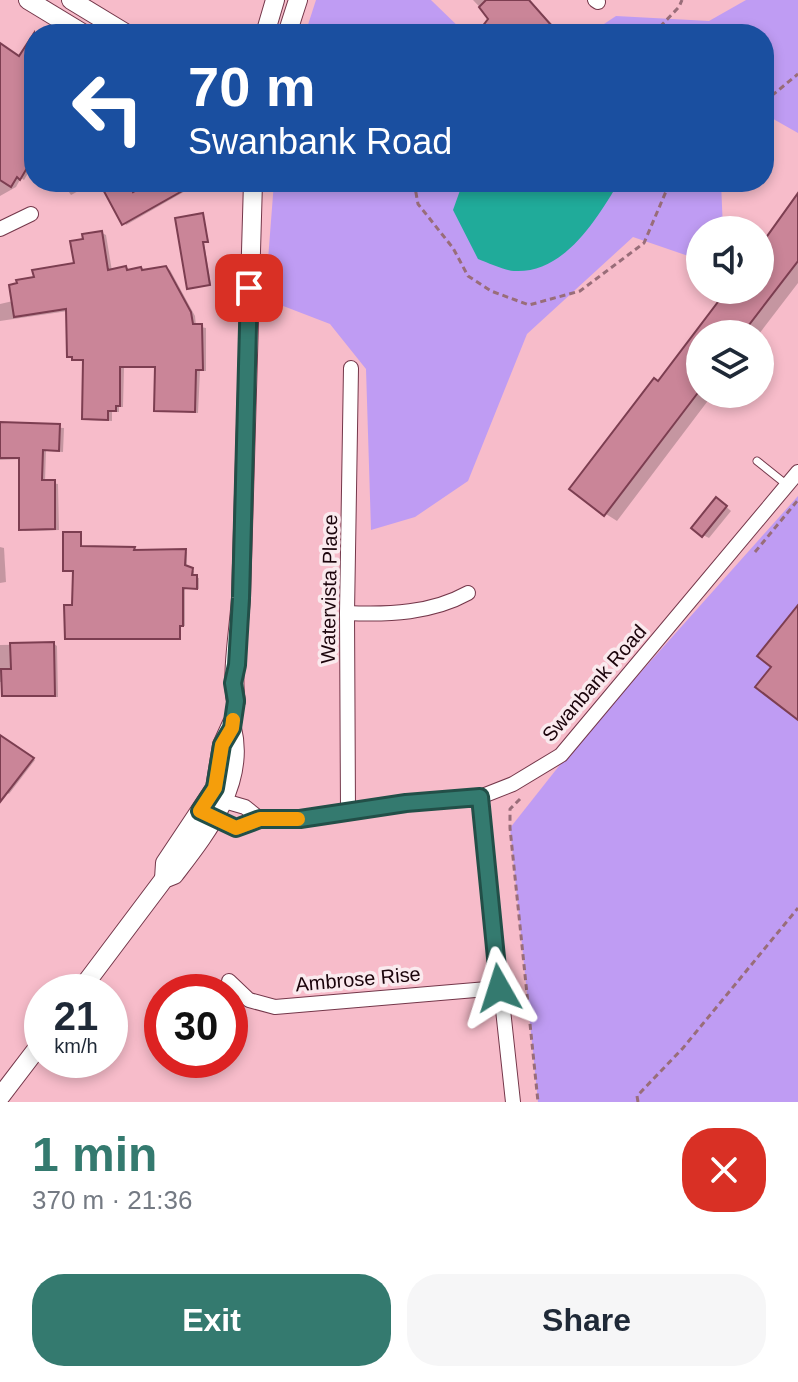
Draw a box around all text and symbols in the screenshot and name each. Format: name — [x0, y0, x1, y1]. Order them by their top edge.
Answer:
text: 70 m — [188, 55, 316, 118]
icon: left — [56, 56, 160, 160]
text: Swanbank Road — [188, 121, 452, 162]
map controls — [686, 216, 774, 408]
button: sound — [686, 216, 774, 304]
pin — [215, 254, 283, 322]
icon: arrive — [227, 266, 271, 310]
button: layers — [686, 320, 774, 408]
street label: Watervista Place — [317, 514, 341, 664]
street label: Swanbank Road — [538, 620, 650, 746]
position arrow — [457, 946, 541, 1030]
street label: Ambrose Rise — [294, 963, 422, 995]
speed limit sign: 30 — [144, 974, 248, 1078]
text: 21 — [54, 994, 98, 1038]
text: km/h — [54, 1035, 98, 1057]
text: 1 min — [32, 1128, 157, 1181]
button: close — [682, 1128, 766, 1212]
text: 370 m · 21:36 — [32, 1185, 192, 1215]
button: Exit — [32, 1274, 391, 1366]
button: Share — [407, 1274, 766, 1366]

